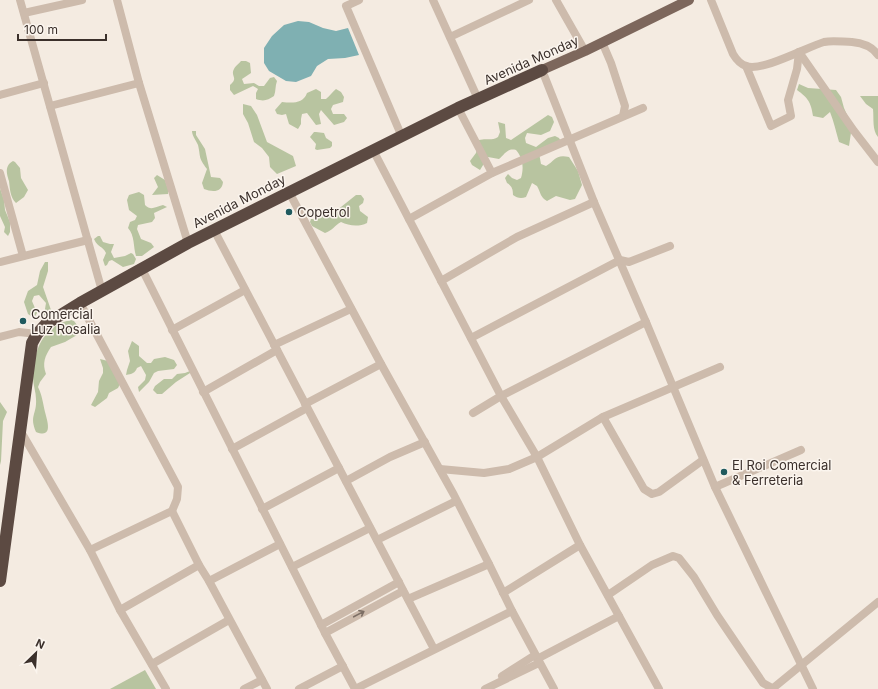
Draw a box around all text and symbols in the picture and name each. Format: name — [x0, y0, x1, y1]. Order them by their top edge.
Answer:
scale bar — [18, 16, 106, 42]
text: 100 m — [24, 22, 58, 37]
street label: Avenida Monday — [481, 32, 581, 88]
street label: Avenida Monday — [190, 171, 288, 231]
place label: Copetrol — [297, 204, 350, 220]
marker: Copetrol — [284, 207, 294, 217]
place label: Comercial Luz Rosalia — [31, 306, 101, 337]
marker: Comercial Luz Rosalia — [18, 316, 28, 326]
place label: El Roi Comercial & Ferreteria — [732, 457, 831, 488]
marker: El Roi Comercial & Ferreteria — [719, 467, 729, 477]
one-way arrow — [353, 610, 365, 618]
north arrow — [16, 633, 56, 673]
text: N — [33, 636, 47, 652]

